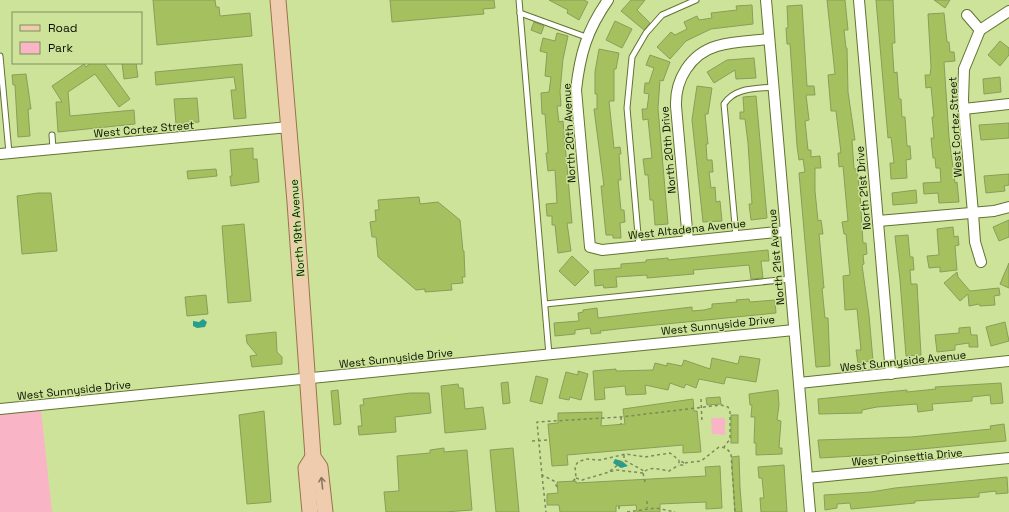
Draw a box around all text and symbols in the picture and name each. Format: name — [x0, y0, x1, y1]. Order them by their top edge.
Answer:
legend — [12, 12, 142, 64]
text: Road — [48, 20, 77, 36]
text: Park — [48, 40, 73, 56]
street label: West Cortez Street — [945, 76, 965, 178]
street label: North 20th Avenue — [559, 83, 579, 183]
street label: North 20th Drive — [657, 106, 679, 194]
street label: West Cortez Street — [93, 118, 195, 140]
street label: North 21st Drive — [852, 146, 874, 230]
street label: North 19th Avenue — [287, 179, 307, 277]
street label: North 21st Avenue — [765, 208, 787, 306]
street label: West Altadena Avenue — [627, 216, 747, 242]
street label: West Sunnyside Drive — [660, 312, 776, 338]
street label: West Sunnyside Drive — [338, 345, 454, 371]
street label: West Sunnyside Avenue — [839, 347, 967, 375]
street label: West Sunnyside Drive — [16, 377, 132, 403]
street label: West Poinsettia Drive — [851, 445, 963, 469]
one-way arrow — [318, 477, 326, 490]

